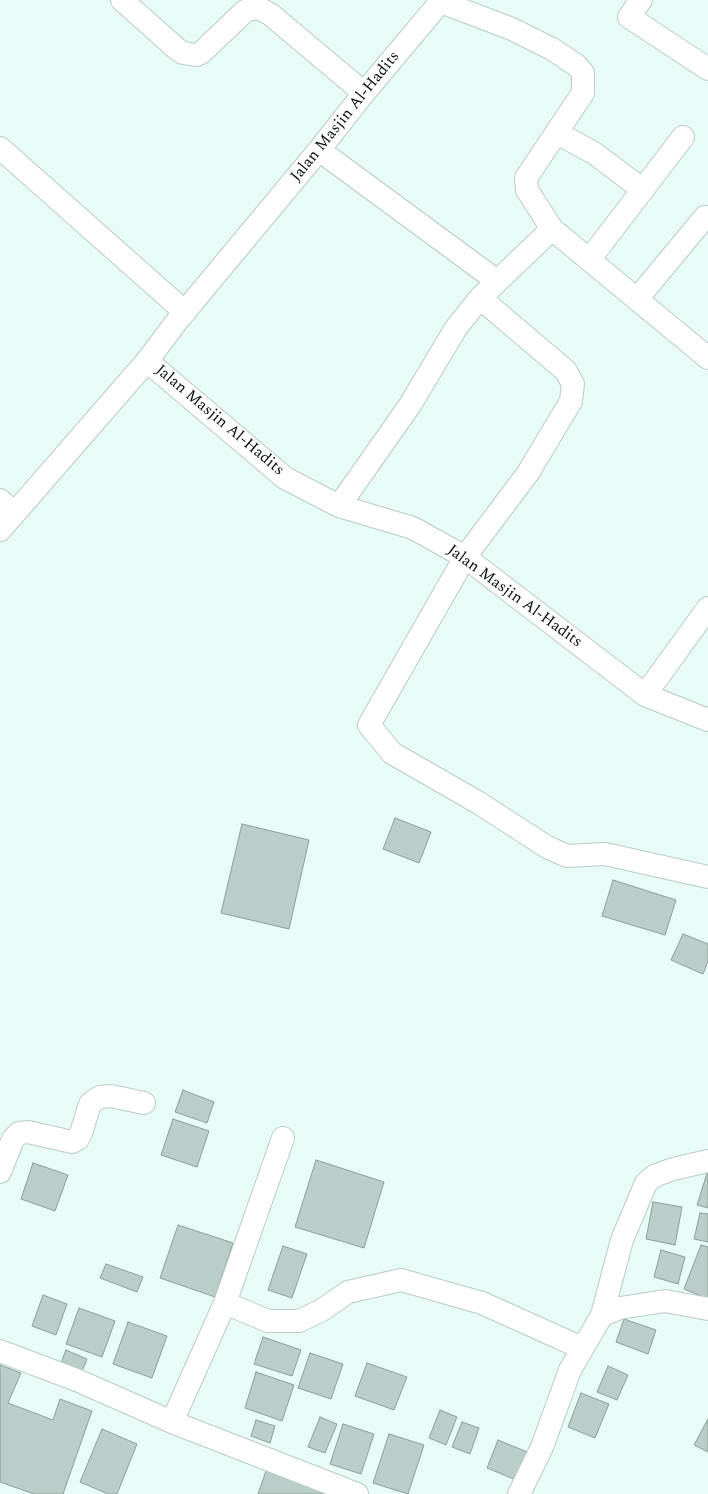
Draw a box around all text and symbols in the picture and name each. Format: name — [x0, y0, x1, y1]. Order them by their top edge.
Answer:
street label: Jalan Masjin Al-Hadits — [287, 48, 405, 186]
street label: Jalan Masjin Al-Hadits — [151, 361, 287, 481]
street label: Jalan Masjin Al-Hadits — [443, 541, 585, 653]

